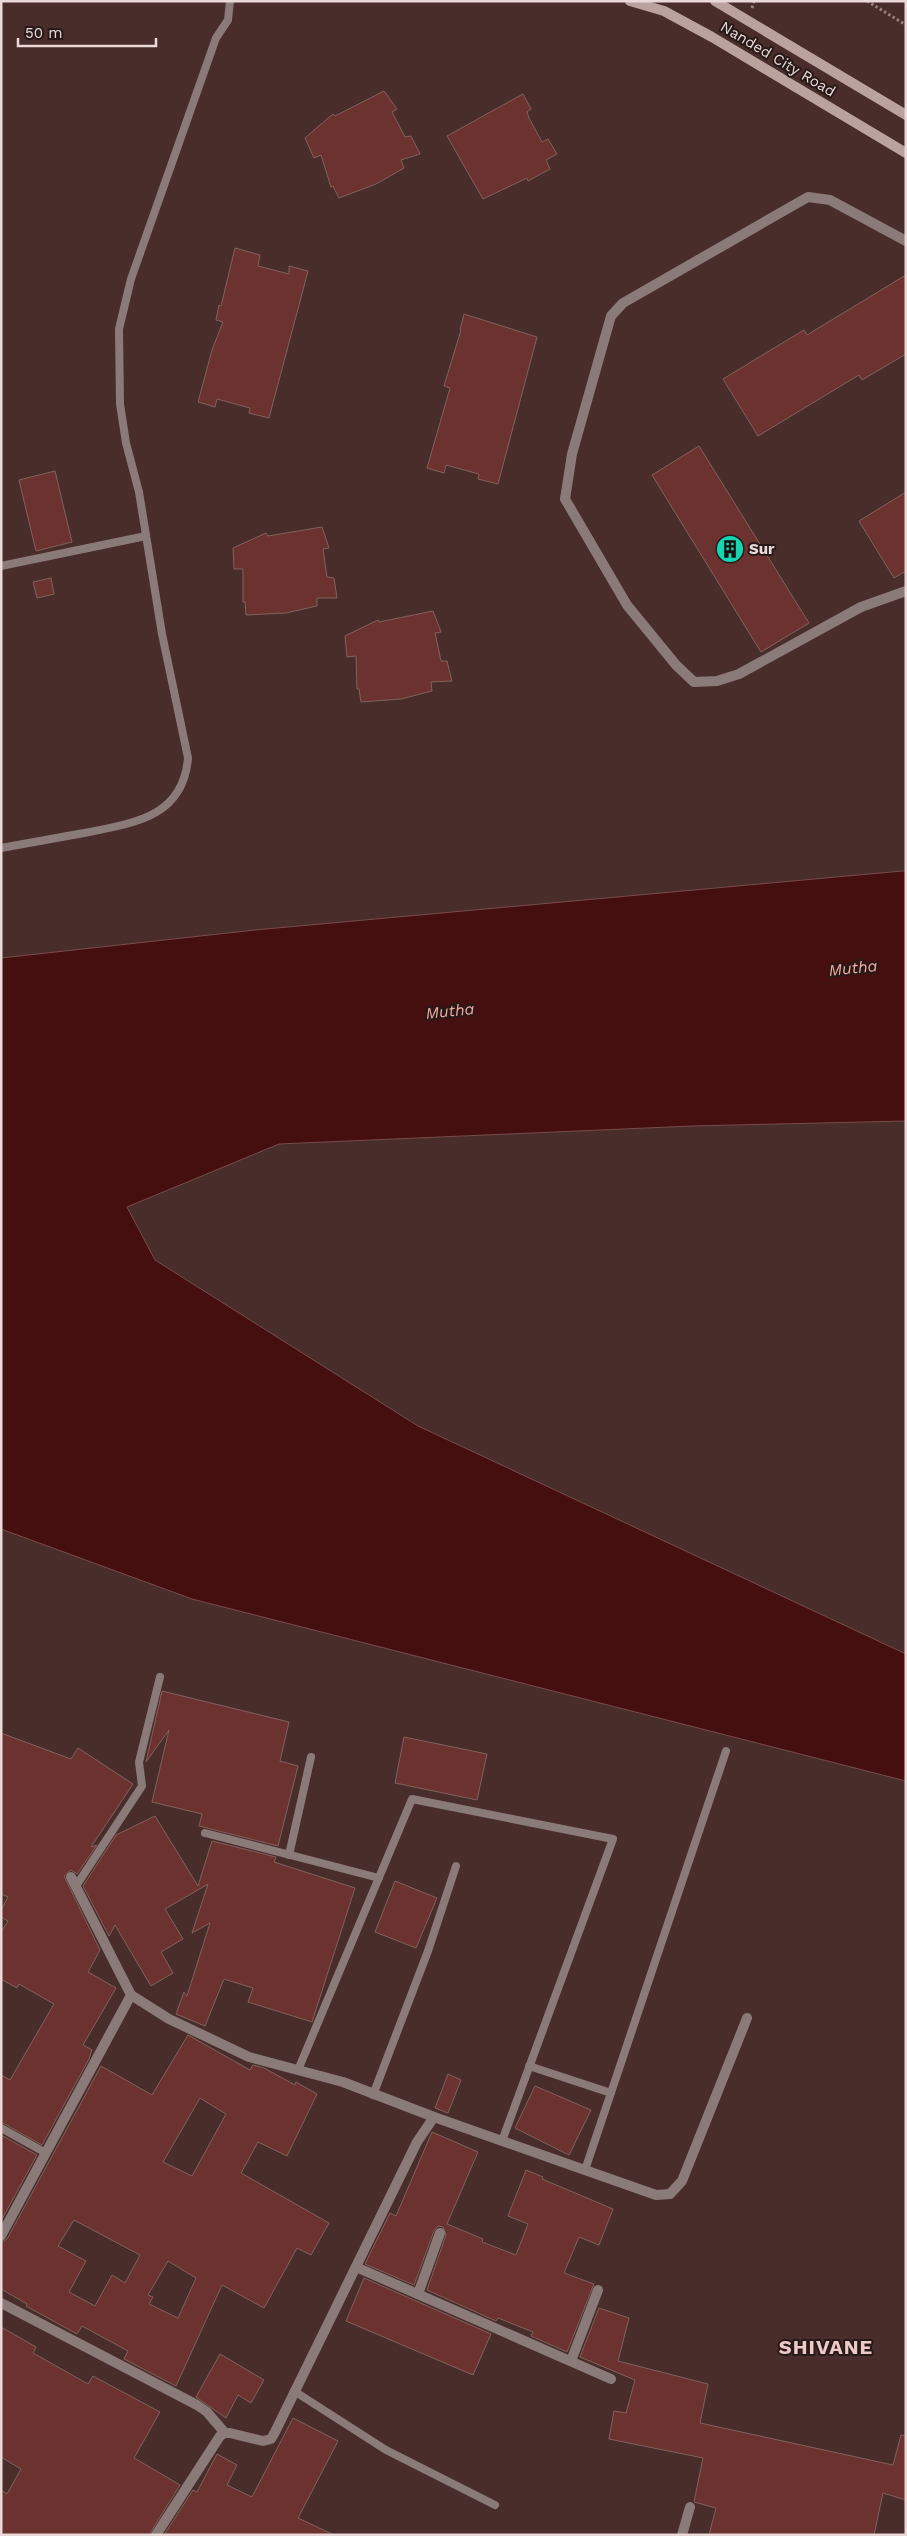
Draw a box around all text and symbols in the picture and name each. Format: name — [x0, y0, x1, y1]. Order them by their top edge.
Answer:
scale bar — [18, 15, 155, 47]
street label: Nanded City Road — [717, 18, 839, 100]
text: 50 m — [25, 24, 62, 42]
building icon: Sur — [715, 534, 745, 564]
place label: Sur — [749, 540, 775, 558]
water label: Mutha — [828, 956, 878, 980]
water label: Mutha — [425, 999, 475, 1023]
district label: SHIVANE — [779, 2335, 873, 2359]

